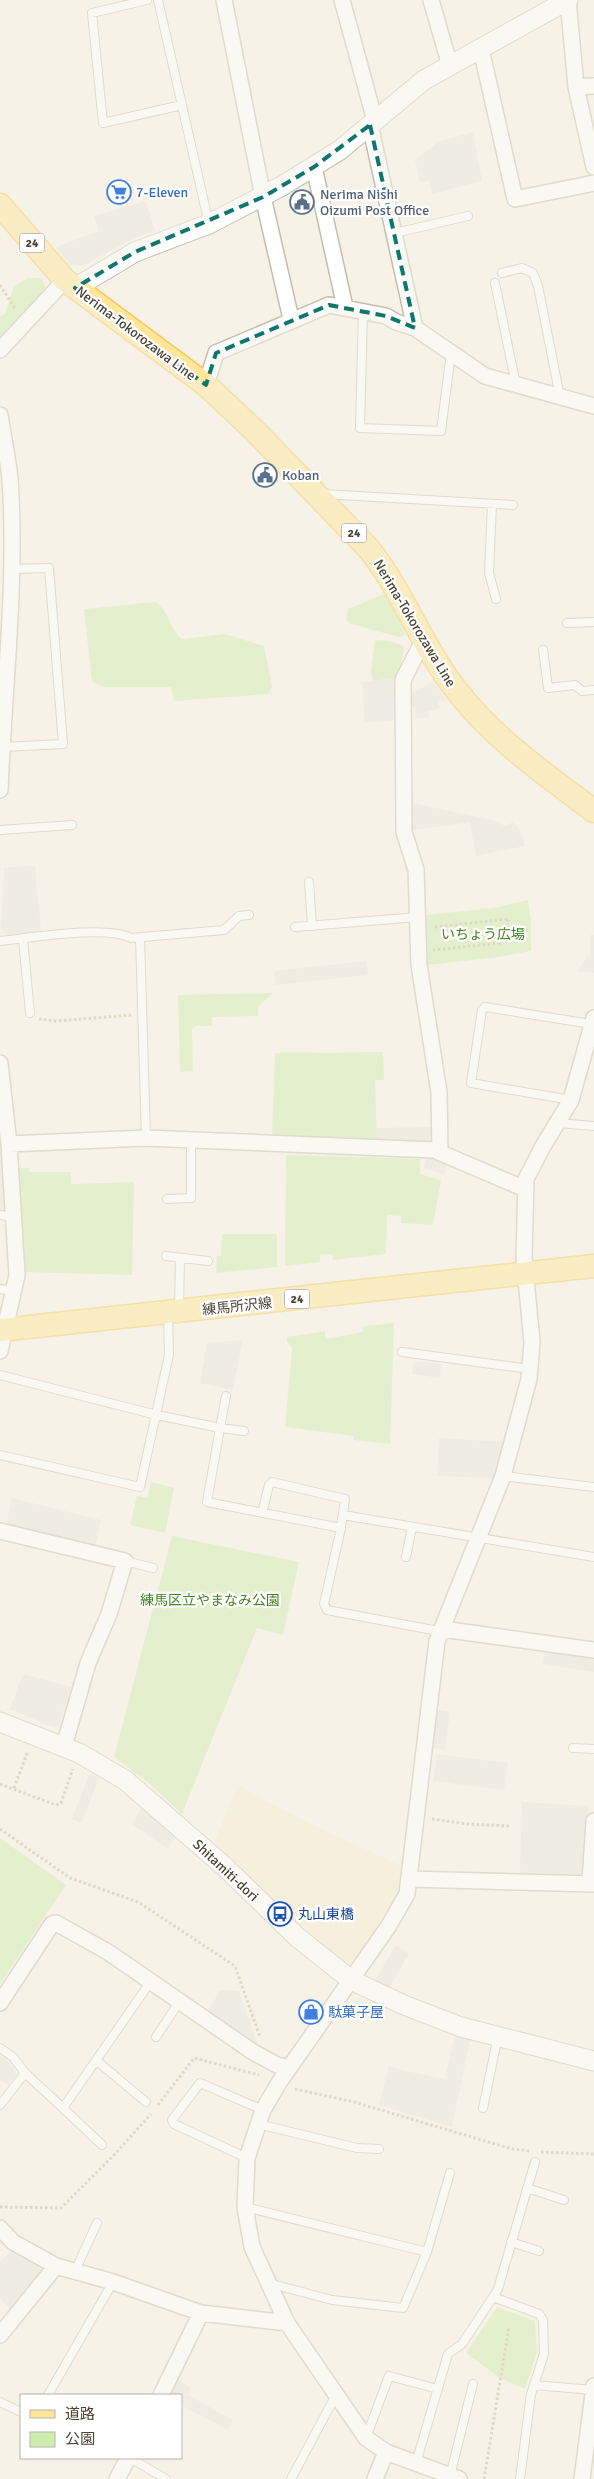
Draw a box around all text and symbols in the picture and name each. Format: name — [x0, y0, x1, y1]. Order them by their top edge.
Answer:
supermarket icon: 7-Eleven — [106, 179, 132, 205]
place label: 7-Eleven — [136, 184, 188, 201]
place label: Nerima Nishi Oizumi Post Office — [320, 186, 429, 219]
public building icon: Nerima Nishi Oizumi Post Office — [289, 189, 315, 215]
road number: 24 — [20, 234, 44, 252]
street label: Nerima-Tokorozawa Line — [72, 283, 199, 384]
public building icon: Koban — [252, 462, 278, 488]
place label: Koban — [282, 467, 320, 484]
road number: 24 — [342, 524, 366, 542]
street label: Nerima-Tokorozawa Line — [370, 556, 459, 690]
park label: いちょう広場 — [441, 926, 525, 943]
road number: 24 — [284, 1290, 310, 1308]
street label: 練馬所沢線 — [201, 1294, 273, 1319]
park label: 練馬区立やまなみ公園 — [140, 1592, 280, 1609]
street label: Shitamiti-dori — [189, 1836, 262, 1905]
bus stop icon: 丸山東橋 — [267, 1901, 293, 1927]
place label: 丸山東橋 — [298, 1906, 354, 1923]
shop icon: 駄菓子屋 — [298, 1999, 324, 2025]
place label: 駄菓子屋 — [328, 2004, 384, 2021]
legend — [20, 2394, 182, 2459]
text: 道路 — [65, 2405, 95, 2423]
text: 公園 — [65, 2430, 95, 2448]

